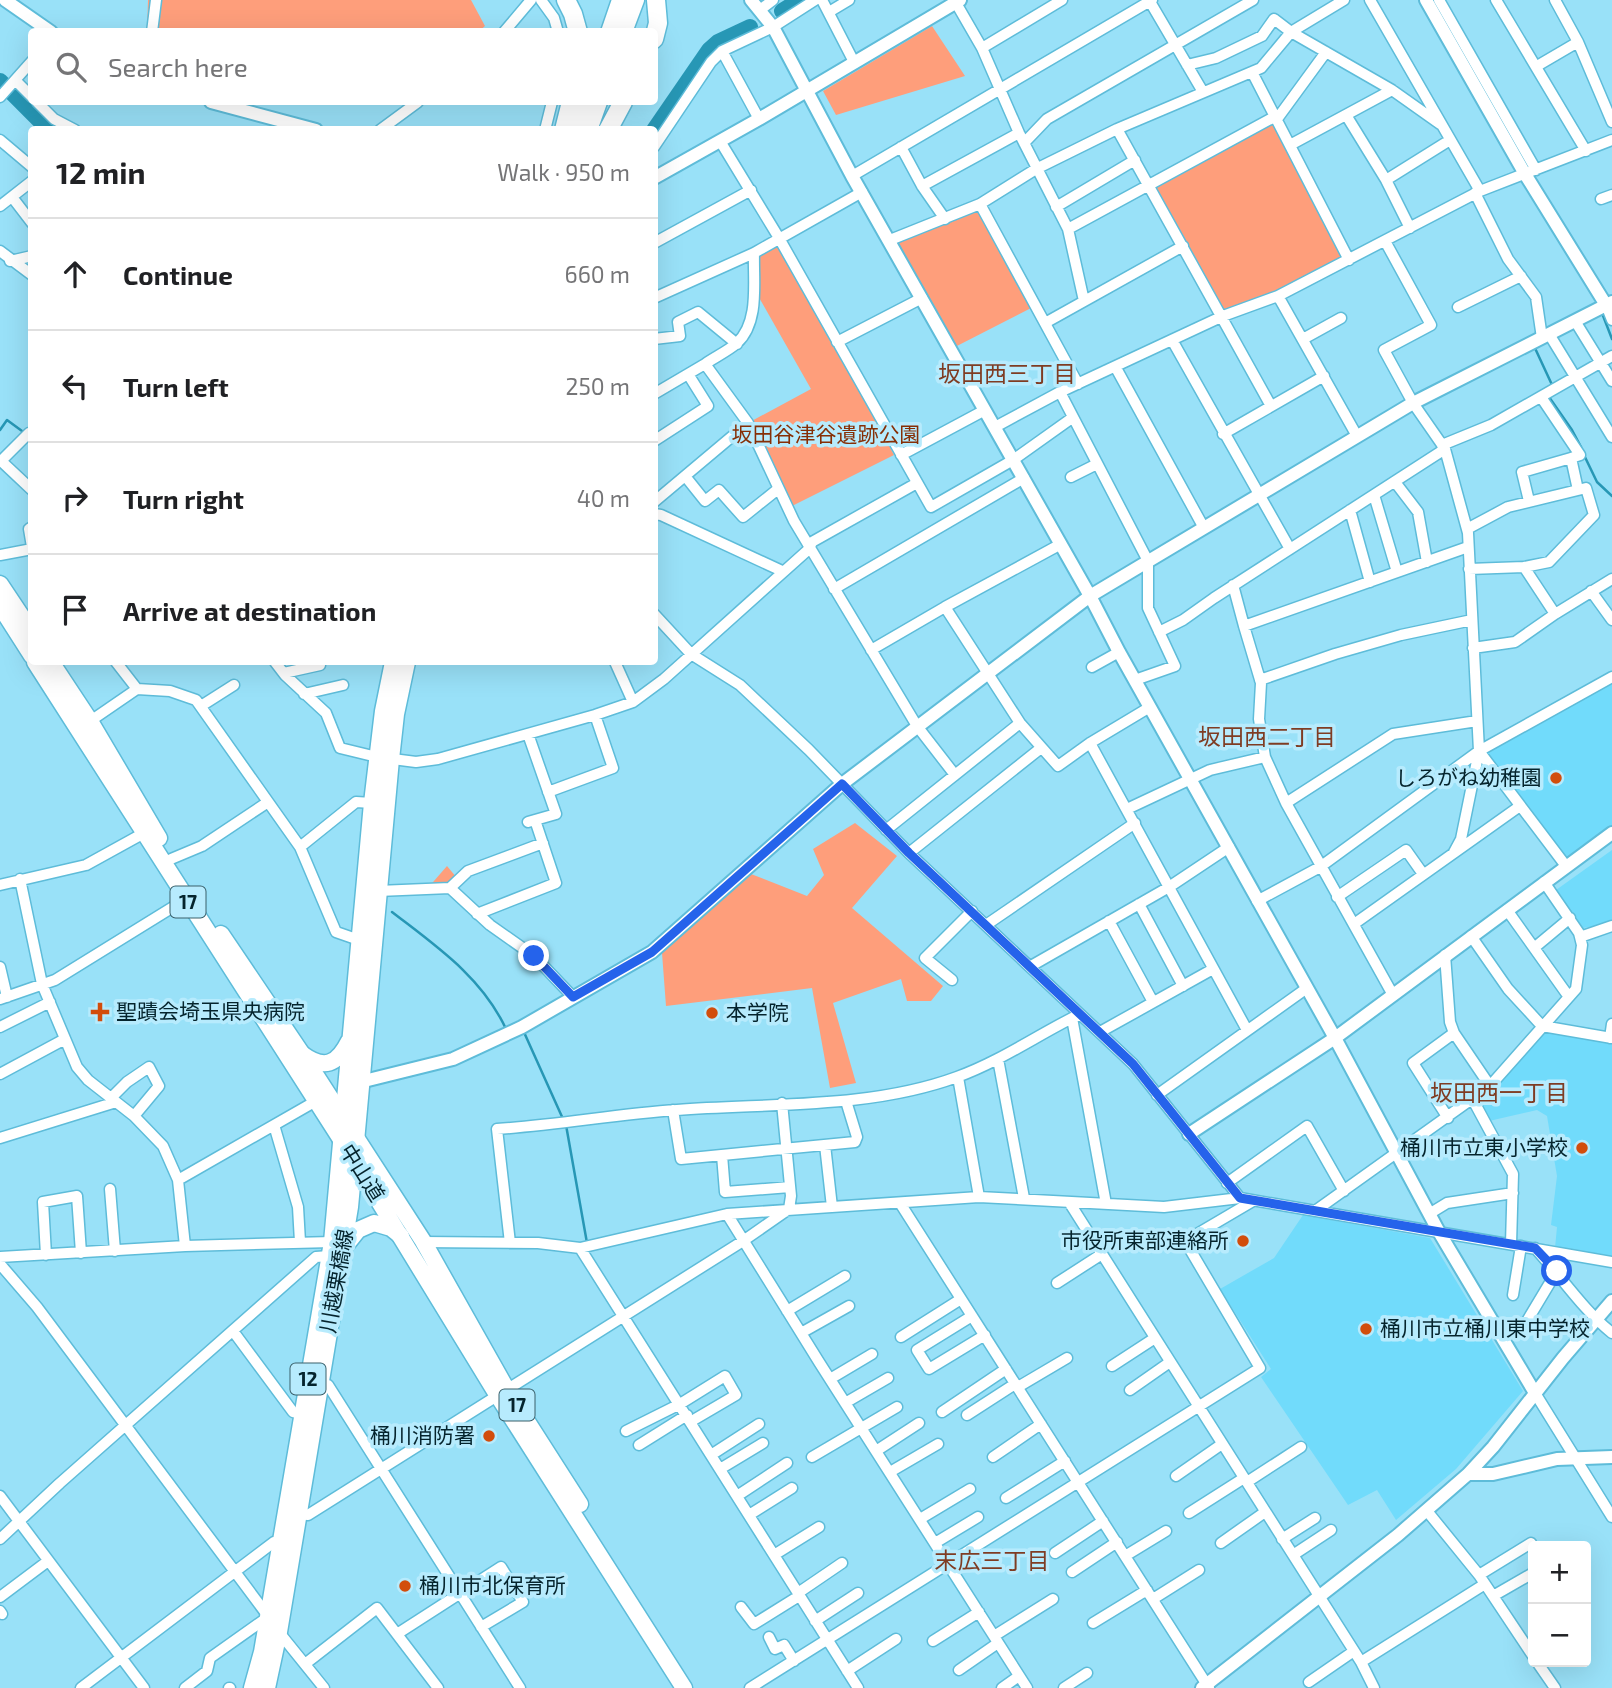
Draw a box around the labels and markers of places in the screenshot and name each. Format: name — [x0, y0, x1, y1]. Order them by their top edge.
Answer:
place label: しろがね幼稚園 — [1395, 764, 1542, 789]
marker: しろがね幼稚園 — [1548, 770, 1564, 786]
place label: 聖蹟会埼玉県央病院 — [116, 998, 305, 1023]
place label: 本学院 — [726, 999, 789, 1024]
marker: 聖蹟会埼玉県央病院 — [90, 1002, 110, 1022]
marker: 本学院 — [704, 1005, 720, 1021]
place label: 桶川市立東小学校 — [1400, 1134, 1568, 1159]
marker: 桶川市立東小学校 — [1574, 1140, 1590, 1156]
place label: 市役所東部連絡所 — [1061, 1227, 1229, 1252]
marker: 市役所東部連絡所 — [1235, 1233, 1251, 1249]
place label: 桶川市立桶川東中学校 — [1380, 1315, 1590, 1340]
marker: 桶川市立桶川東中学校 — [1358, 1321, 1374, 1337]
place label: 桶川消防署 — [370, 1422, 475, 1447]
marker: 桶川消防署 — [481, 1428, 497, 1444]
place label: 桶川市北保育所 — [419, 1572, 566, 1597]
marker: 桶川市北保育所 — [397, 1578, 413, 1594]

